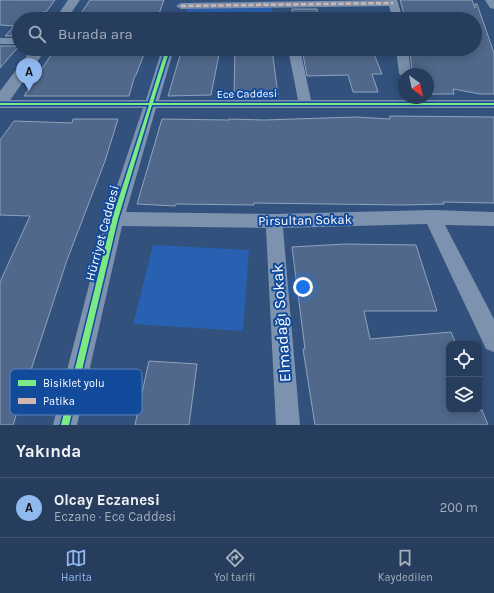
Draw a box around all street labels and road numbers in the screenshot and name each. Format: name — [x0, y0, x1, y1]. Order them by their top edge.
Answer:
street label: Ece Caddesi — [217, 87, 277, 101]
street label: Hürriyet Caddesi — [82, 184, 122, 282]
street label: Pirsultan Sokak — [258, 212, 352, 228]
street label: Elmadağı Sokak — [267, 263, 295, 383]

